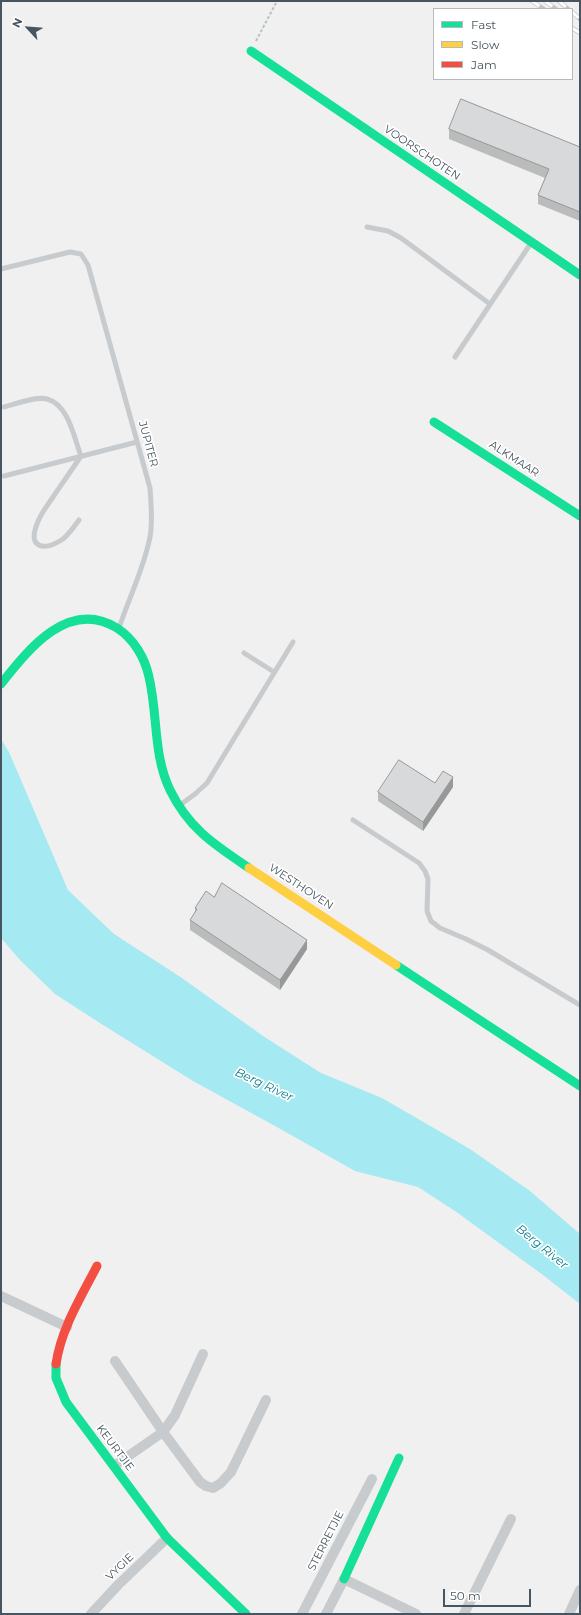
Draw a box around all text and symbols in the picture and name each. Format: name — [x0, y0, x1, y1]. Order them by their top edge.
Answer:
north arrow — [8, 8, 48, 48]
legend — [433, 8, 573, 80]
text: N — [9, 16, 25, 30]
text: Fast — [471, 17, 496, 32]
text: Slow — [471, 37, 500, 52]
text: Jam — [471, 57, 497, 72]
street label: VOORSCHOTEN — [381, 123, 463, 183]
street label: JUPITER — [136, 420, 160, 468]
street label: ALKMAAR — [487, 438, 541, 480]
street label: WESTHOVEN — [266, 861, 336, 913]
water label: Berg River — [233, 1065, 295, 1105]
water label: Berg River — [513, 1222, 571, 1272]
street label: KEURTJIE — [93, 1422, 137, 1474]
street label: STERRETJIE — [305, 1509, 347, 1573]
street label: VYGIE — [103, 1551, 137, 1583]
scale bar — [445, 1581, 533, 1607]
text: 50 m — [450, 1588, 481, 1603]

